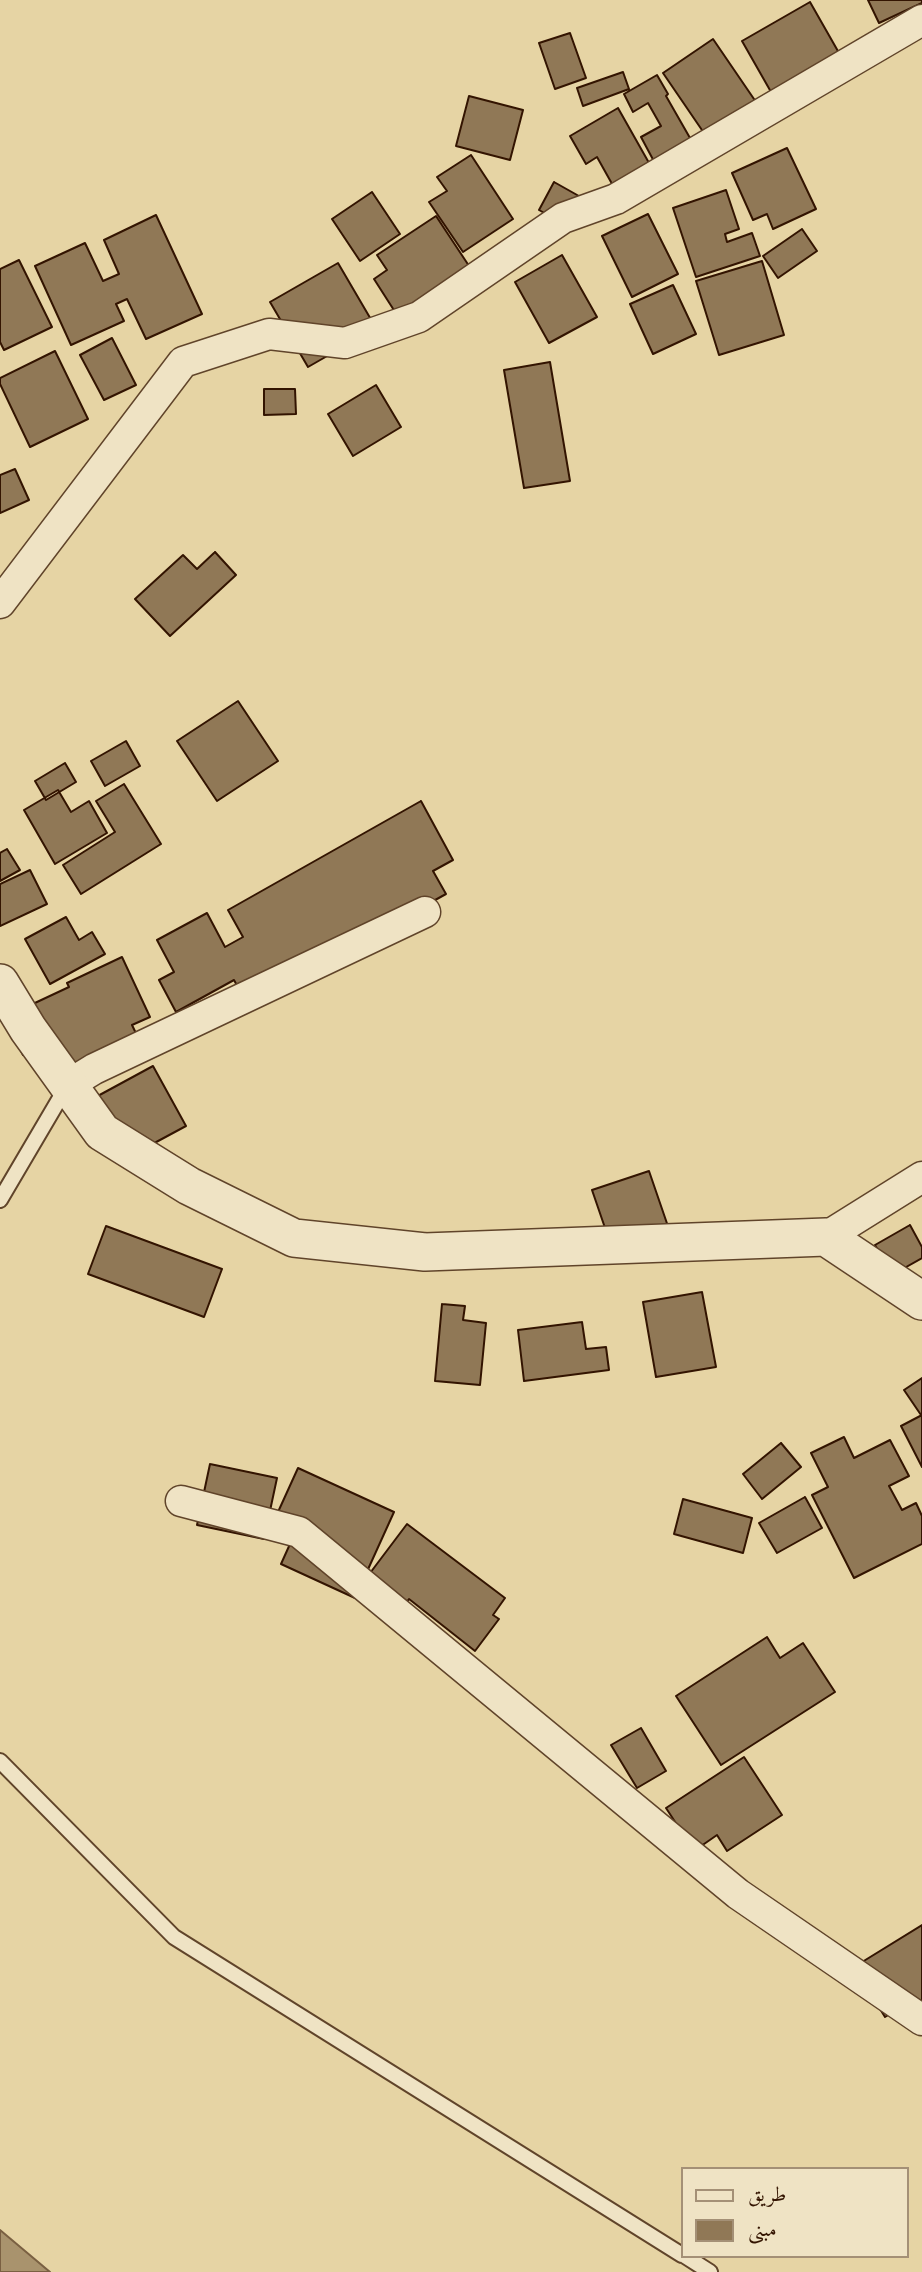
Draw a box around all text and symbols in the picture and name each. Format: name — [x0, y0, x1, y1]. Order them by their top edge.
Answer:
legend — [680, 2167, 908, 2258]
text: طريق — [748, 2180, 786, 2209]
text: مبنى — [748, 2215, 777, 2244]

